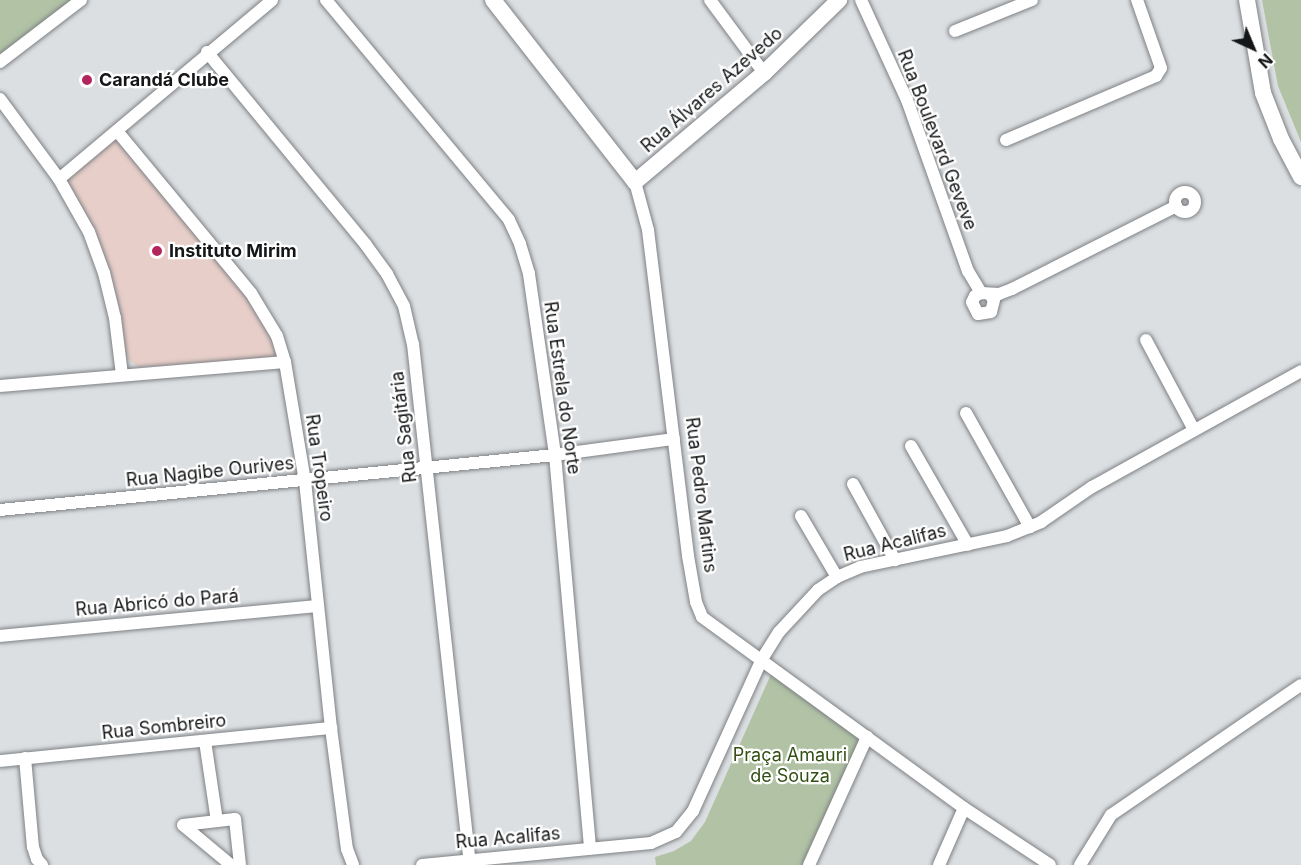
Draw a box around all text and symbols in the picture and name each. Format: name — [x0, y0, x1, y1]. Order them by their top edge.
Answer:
north arrow — [1223, 18, 1283, 78]
street label: Rua Álvares Azevedo — [637, 23, 787, 157]
street label: Rua Boulevard Geveve — [893, 47, 981, 233]
text: N — [1254, 50, 1277, 72]
place label: Carandá Clube — [99, 69, 229, 91]
marker: Carandá Clube — [80, 73, 94, 87]
place label: Instituto Mirim — [169, 240, 297, 262]
marker: Instituto Mirim — [150, 244, 164, 258]
street label: Rua Estrela do Norte — [539, 300, 585, 476]
street label: Rua Sagitária — [386, 370, 422, 484]
street label: Rua Tropeiro — [301, 413, 337, 523]
street label: Rua Pedro Martins — [681, 416, 721, 574]
street label: Rua Nagibe Ourives — [125, 452, 295, 492]
street label: Rua Acalifas — [841, 520, 949, 566]
street label: Rua Abricó do Pará — [74, 585, 240, 621]
street label: Rua Sombreiro — [101, 710, 227, 744]
park label: Praça Amauri de Souza — [733, 745, 847, 788]
street label: Rua Acalifas — [455, 823, 561, 853]

